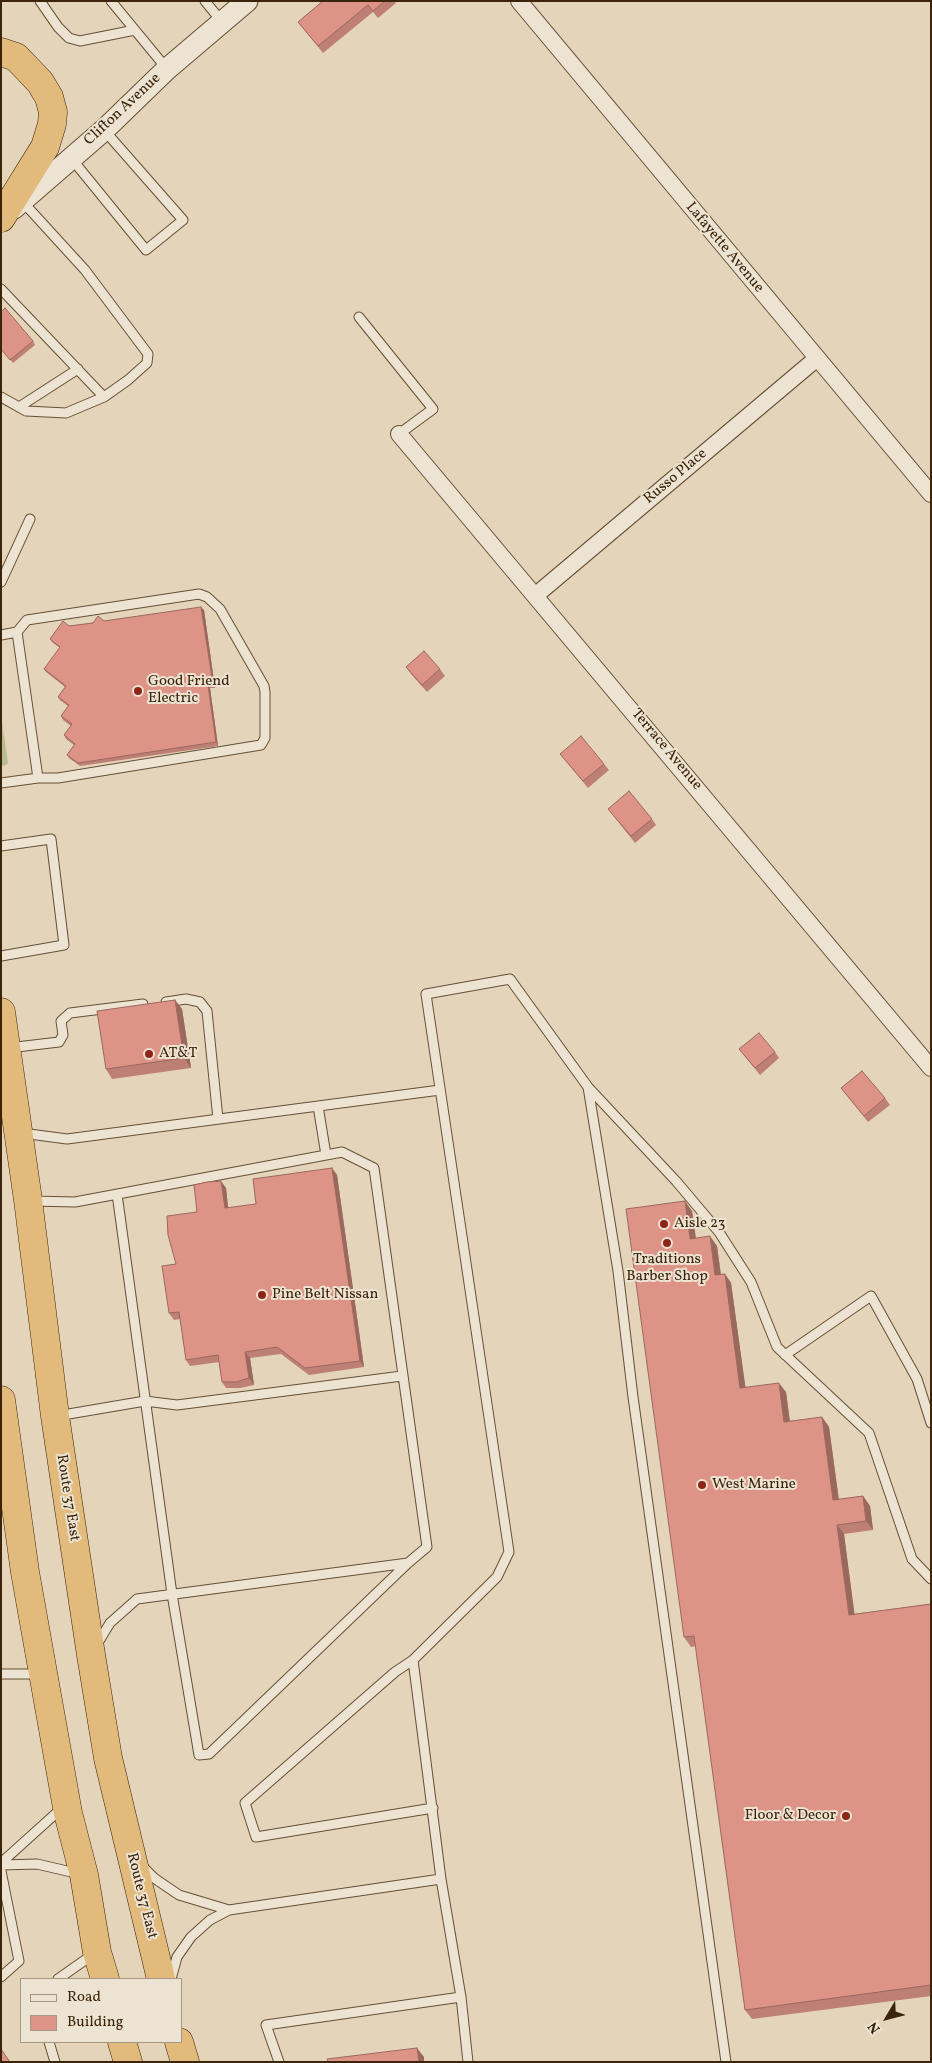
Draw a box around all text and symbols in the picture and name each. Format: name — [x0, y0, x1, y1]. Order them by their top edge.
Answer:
street label: Clifton Avenue — [81, 70, 165, 150]
street label: Lafayette Avenue — [681, 199, 767, 297]
street label: Russo Place — [641, 445, 711, 509]
place label: Good Friend Electric — [148, 673, 230, 708]
marker: Good Friend Electric — [132, 685, 144, 697]
street label: Terrace Avenue — [627, 706, 705, 794]
place label: AT&T — [159, 1045, 197, 1063]
marker: AT&T — [143, 1048, 155, 1060]
place label: Aisle 23 — [674, 1215, 725, 1233]
marker: Aisle 23 — [658, 1218, 670, 1230]
marker: Traditions Barber Shop — [661, 1237, 673, 1249]
place label: Traditions Barber Shop — [626, 1251, 708, 1286]
place label: Pine Belt Nissan — [272, 1286, 378, 1304]
marker: Pine Belt Nissan — [256, 1289, 268, 1301]
street label: Route 37 East — [51, 1453, 83, 1543]
place label: West Marine — [712, 1476, 796, 1494]
marker: West Marine — [696, 1479, 708, 1491]
place label: Floor & Decor — [745, 1807, 836, 1825]
marker: Floor & Decor — [840, 1810, 852, 1822]
street label: Route 37 East — [122, 1851, 160, 1941]
legend — [20, 1978, 182, 2043]
text: Road — [67, 1987, 101, 2008]
north arrow — [862, 1993, 912, 2043]
text: Building — [67, 2012, 123, 2033]
text: N — [864, 2018, 885, 2037]

